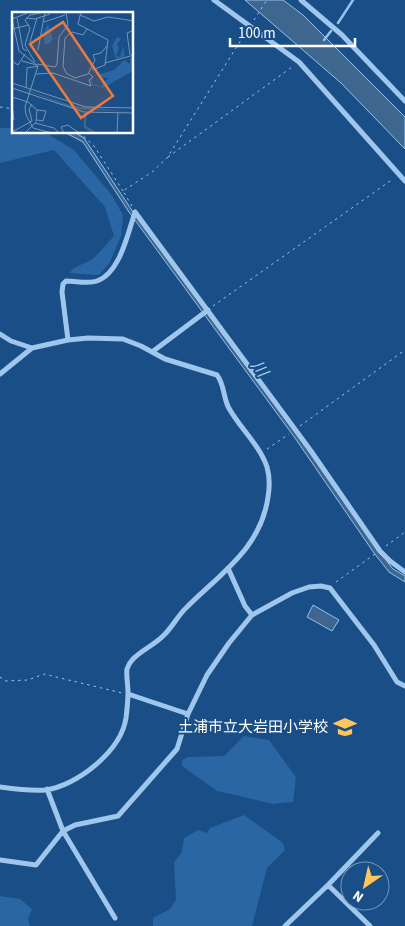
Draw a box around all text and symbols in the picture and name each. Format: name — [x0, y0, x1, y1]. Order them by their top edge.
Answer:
inset map — [12, 12, 134, 134]
scale bar — [230, 15, 355, 47]
text: 100 m — [238, 23, 276, 44]
water label: 川 — [246, 356, 274, 383]
school or university icon: 土浦市立大岩田小学校 — [332, 714, 358, 740]
place label: 土浦市立大岩田小学校 — [178, 717, 328, 738]
north arrow — [340, 861, 390, 911]
text: N — [349, 885, 368, 907]

